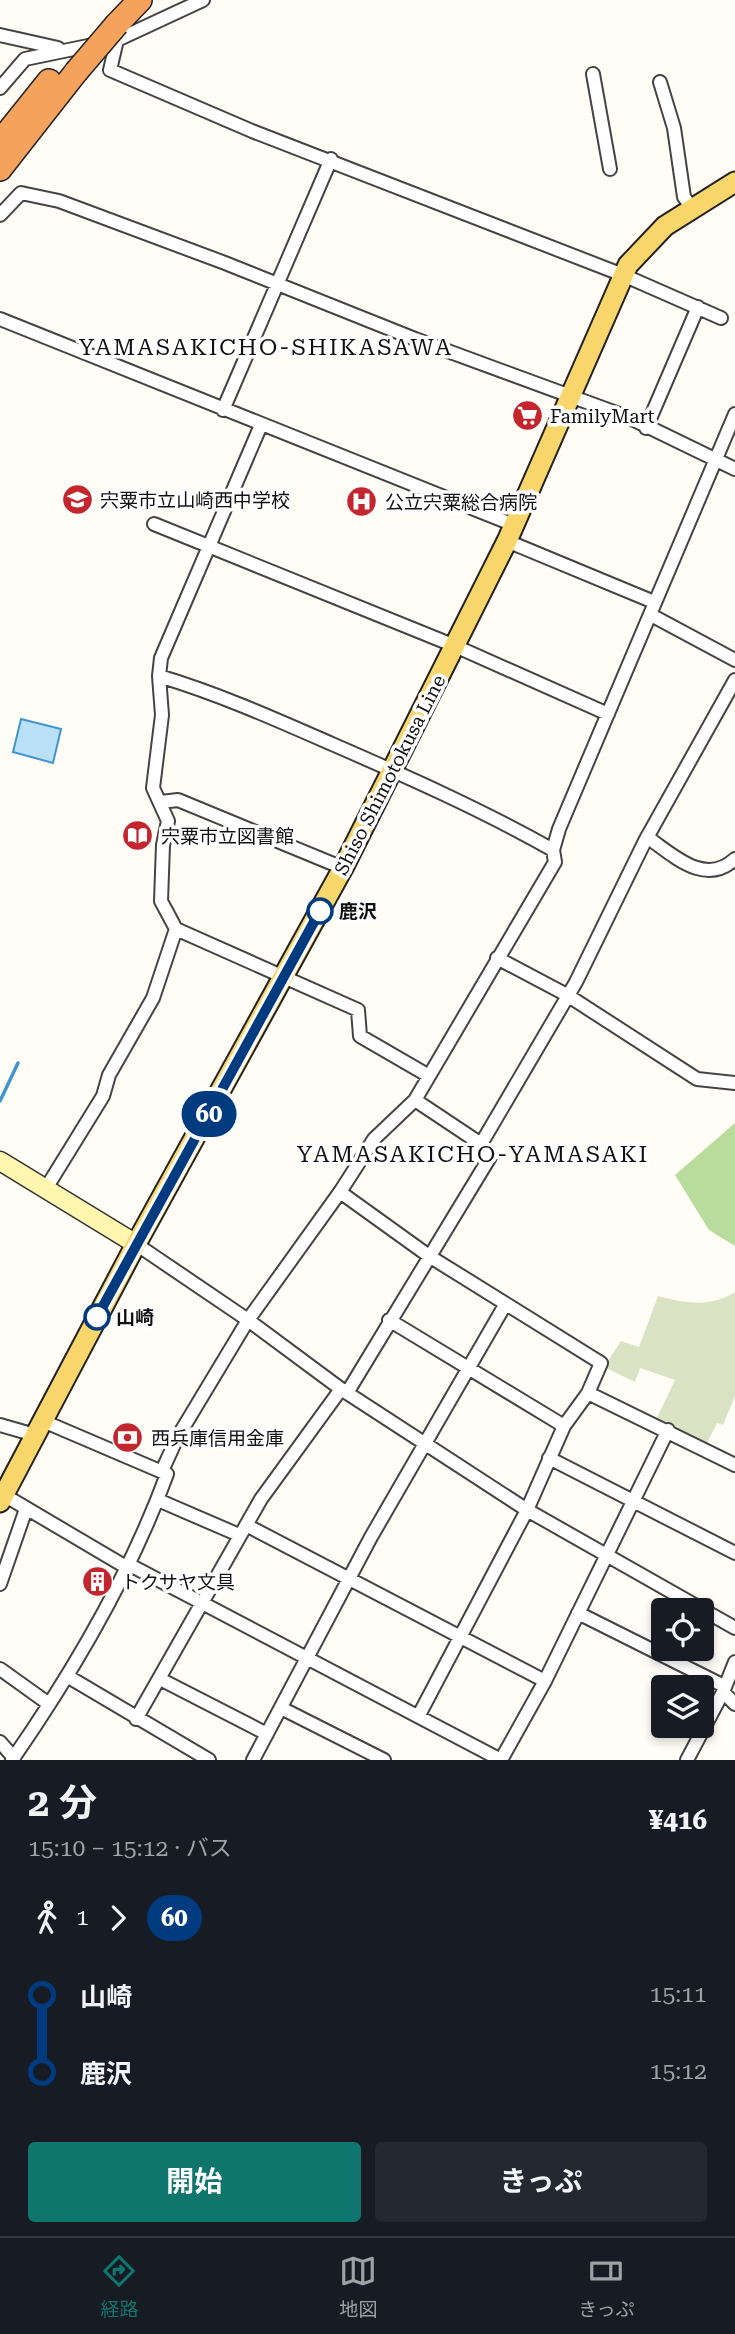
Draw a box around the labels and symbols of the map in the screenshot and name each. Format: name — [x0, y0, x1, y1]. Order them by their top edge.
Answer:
district label: YAMASAKICHO-SHIKASAWA — [79, 334, 453, 361]
supermarket icon: FamilyMart — [510, 399, 544, 433]
place label: FamilyMart — [550, 405, 655, 428]
school or university icon: 宍粟市立山崎西中学校 — [60, 483, 94, 517]
hospital icon: 公立宍粟総合病院 — [345, 485, 379, 519]
place label: 宍粟市立山崎西中学校 — [100, 489, 290, 512]
place label: 公立宍粟総合病院 — [385, 491, 537, 514]
street label: Shiso Shimotokusa Line — [329, 671, 451, 879]
library icon: 宍粟市立図書館 — [121, 819, 155, 853]
place label: 宍粟市立図書館 — [161, 825, 294, 848]
marker: 鹿沢 — [307, 898, 333, 924]
place label: 鹿沢 — [339, 900, 377, 923]
line badge: 60 — [178, 1091, 241, 1137]
district label: YAMASAKICHO-YAMASAKI — [297, 1141, 649, 1168]
marker: 山崎 — [84, 1304, 110, 1330]
place label: 山崎 — [116, 1306, 154, 1329]
bank icon: 西兵庫信用金庫 — [111, 1421, 145, 1455]
place label: 西兵庫信用金庫 — [151, 1427, 284, 1450]
building icon: トクサヤ文具 — [81, 1565, 115, 1599]
place label: トクサヤ文具 — [121, 1571, 235, 1594]

